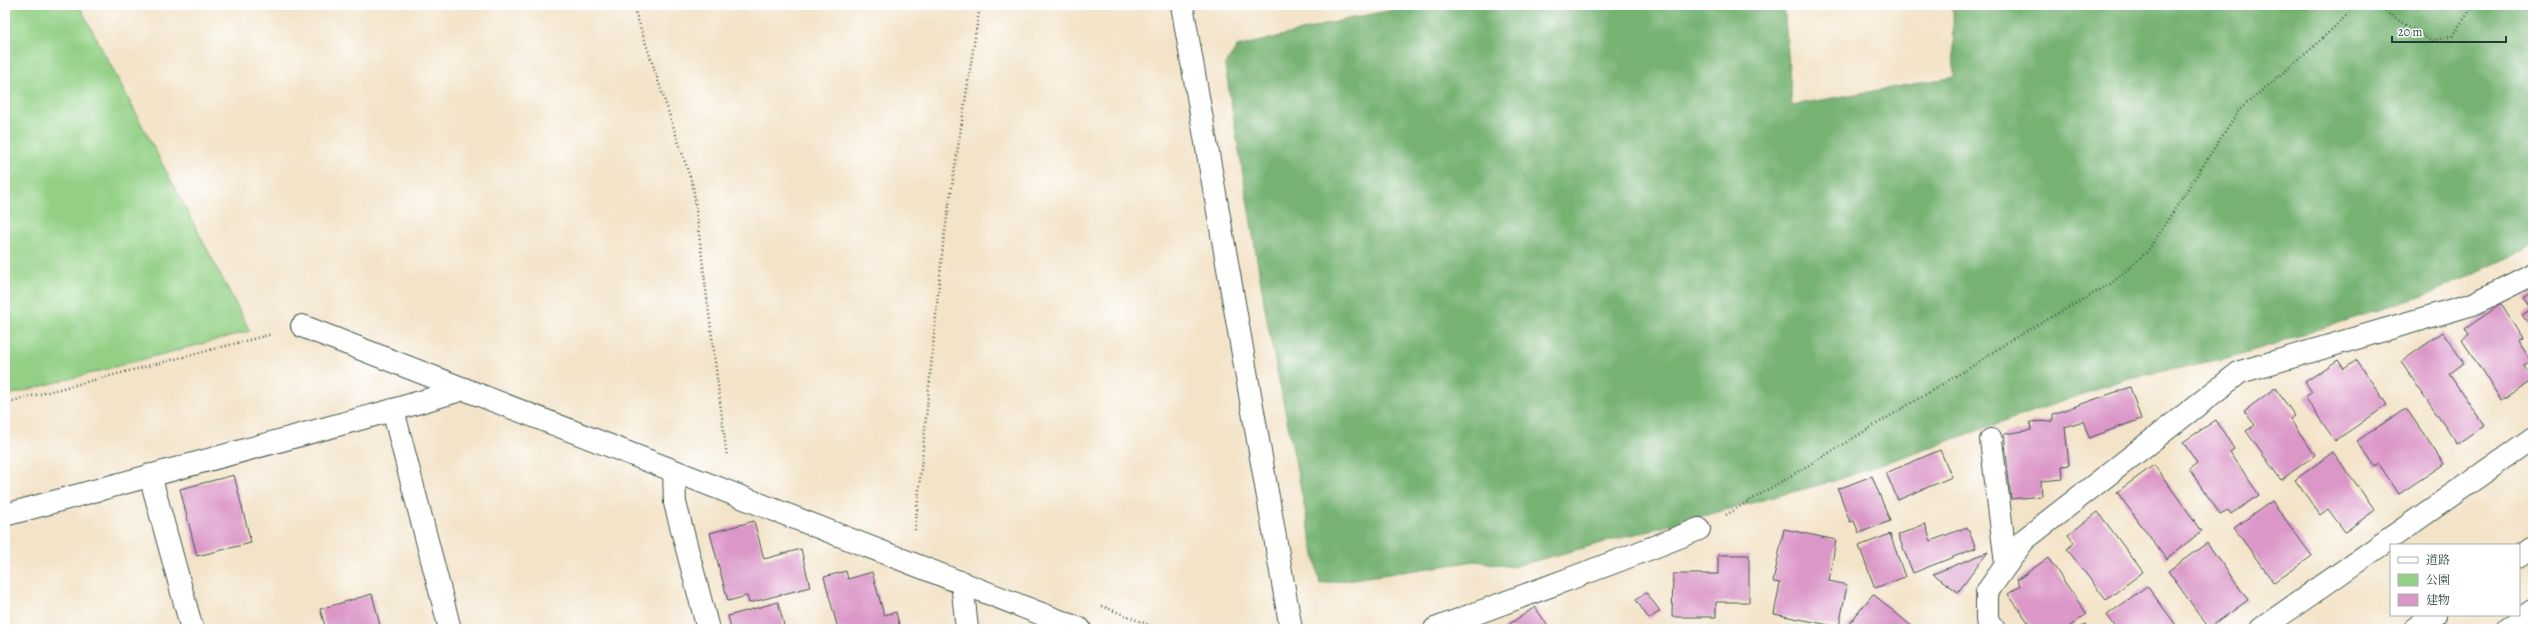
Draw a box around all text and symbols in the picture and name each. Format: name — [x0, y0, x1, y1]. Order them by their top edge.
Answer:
scale bar — [2392, 18, 2506, 44]
text: 20 m — [2398, 24, 2422, 40]
legend — [2390, 544, 2520, 616]
text: 道路 — [2426, 552, 2450, 568]
text: 公園 — [2426, 572, 2450, 588]
text: 建物 — [2426, 592, 2450, 608]

